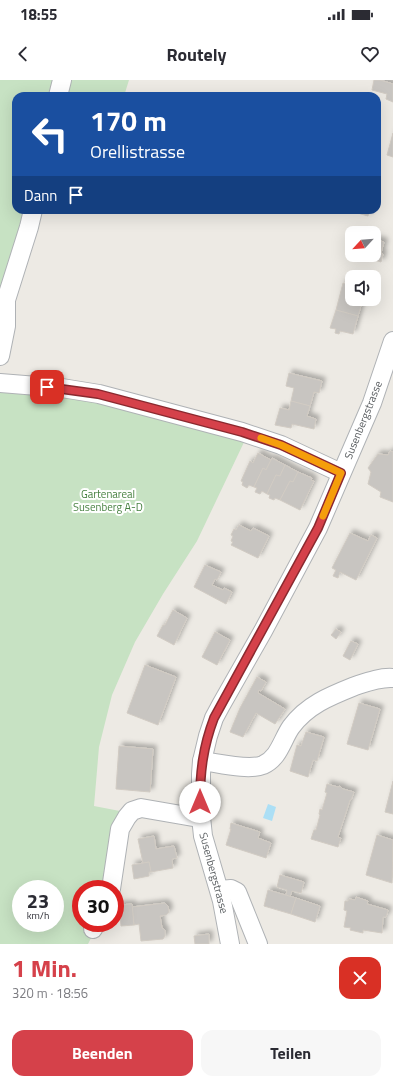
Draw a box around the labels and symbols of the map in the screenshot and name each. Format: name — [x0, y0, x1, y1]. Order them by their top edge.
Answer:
north arrow — [345, 226, 381, 262]
pin — [30, 370, 64, 404]
street label: Susenbergstrasse — [340, 378, 386, 462]
park label: Gartenareal Susenberg A-D — [73, 486, 143, 515]
position arrow — [179, 781, 221, 823]
street label: Susenbergstrasse — [196, 831, 233, 916]
speed limit sign: 30 — [72, 880, 124, 932]

